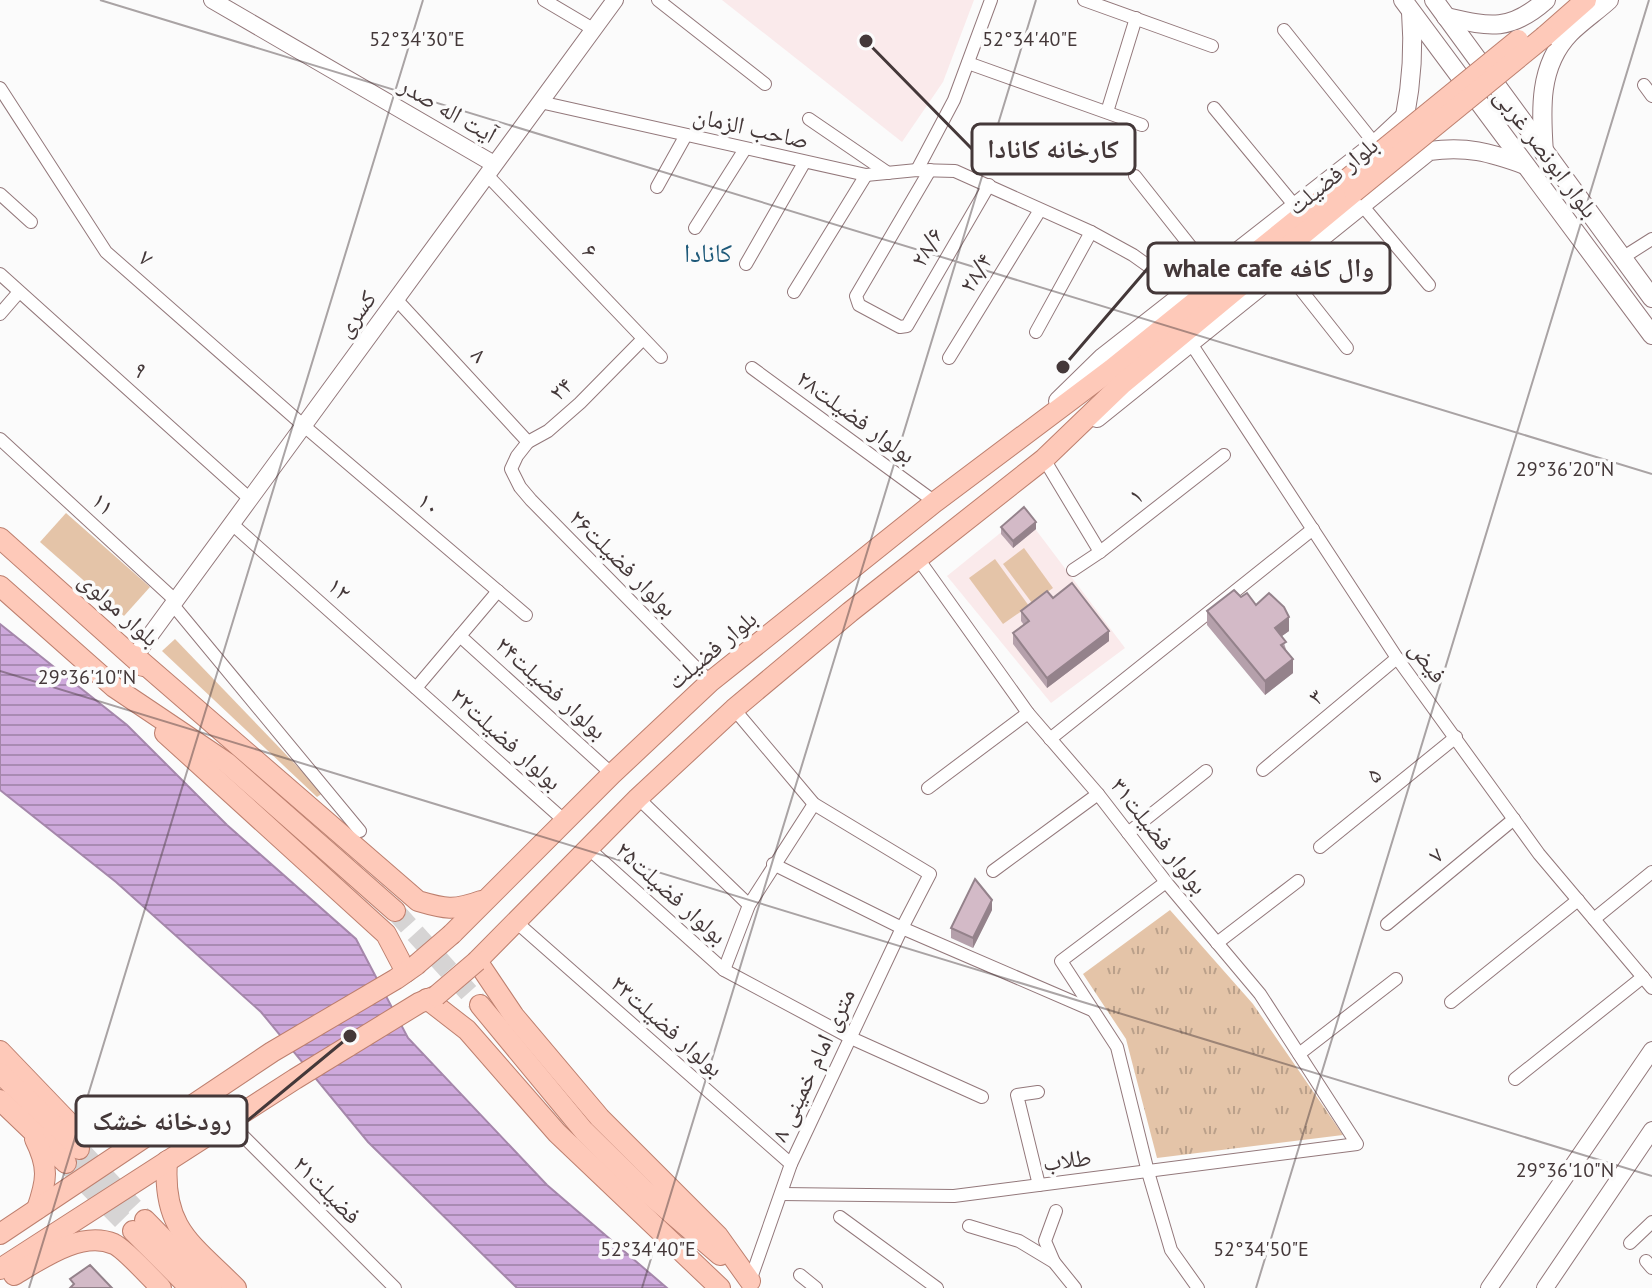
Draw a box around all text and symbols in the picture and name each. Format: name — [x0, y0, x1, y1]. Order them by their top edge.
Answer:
text: 52°34'30"E — [369, 26, 465, 52]
text: 52°34'40"E — [982, 26, 1078, 52]
street label: آیت اله صدر — [393, 69, 503, 150]
street label: بلوار ابونصر غربی — [1487, 82, 1605, 224]
street label: صاحب الزمان — [690, 99, 812, 156]
callout: کارخانه کانادا — [972, 124, 1135, 174]
street label: بلوار فضیلت — [1281, 130, 1384, 222]
text: کارخانه کانادا — [987, 132, 1119, 165]
street label: ۲۸/۶ — [903, 221, 950, 272]
street label: ۶ — [575, 236, 605, 265]
district label: کانادا — [684, 236, 732, 269]
street label: ۷ — [132, 242, 161, 273]
callout: whale cafe وال کافه — [1148, 243, 1390, 293]
street label: ۲۸/۴ — [952, 247, 1000, 298]
text: whale cafe وال کافه — [1163, 251, 1374, 284]
street label: کسری — [328, 284, 383, 343]
street label: ۸ — [464, 340, 495, 369]
street label: ۹ — [126, 355, 155, 385]
street label: بولوار فضیلت۲۸ — [791, 363, 922, 470]
street label: ۲۴ — [542, 370, 579, 407]
text: 29°36'20"N — [1516, 456, 1614, 482]
street label: ۱ — [1122, 480, 1149, 511]
street label: ۱۱ — [85, 485, 122, 522]
street label: ۱۰ — [411, 485, 448, 522]
street label: بولوار فضیلت۲۶ — [563, 502, 684, 623]
street label: بلوار مولوی — [72, 564, 166, 653]
street label: ۱۲ — [321, 570, 358, 607]
street label: بلوار فضیلت — [660, 603, 763, 696]
street label: بولوار فضیلت۲۴ — [489, 629, 614, 746]
street label: فیض — [1403, 634, 1454, 689]
text: 29°36'10"N — [38, 664, 136, 690]
street label: بولوار فضیلت۲۲ — [444, 680, 569, 797]
street label: ۳ — [1302, 681, 1330, 712]
street label: ۵ — [1360, 759, 1388, 790]
street label: بولوار فضیلت۳۱ — [1104, 771, 1215, 900]
street label: بولوار فضیلت۲۵ — [609, 834, 734, 951]
street label: ۷ — [1422, 839, 1450, 870]
street label: بولوار فضیلت۲۳ — [604, 968, 730, 1083]
street label: ۸ متری امام خمینی — [763, 983, 863, 1147]
callout: رودخانه خشک — [76, 1096, 247, 1146]
text: رودخانه خشک — [92, 1104, 232, 1137]
street label: طلاب — [1041, 1141, 1093, 1178]
street label: فضیلت۲۱ — [287, 1149, 368, 1230]
text: 29°36'10"N — [1516, 1157, 1614, 1183]
text: 52°34'40"E — [600, 1236, 696, 1262]
text: 52°34'50"E — [1213, 1236, 1309, 1262]

